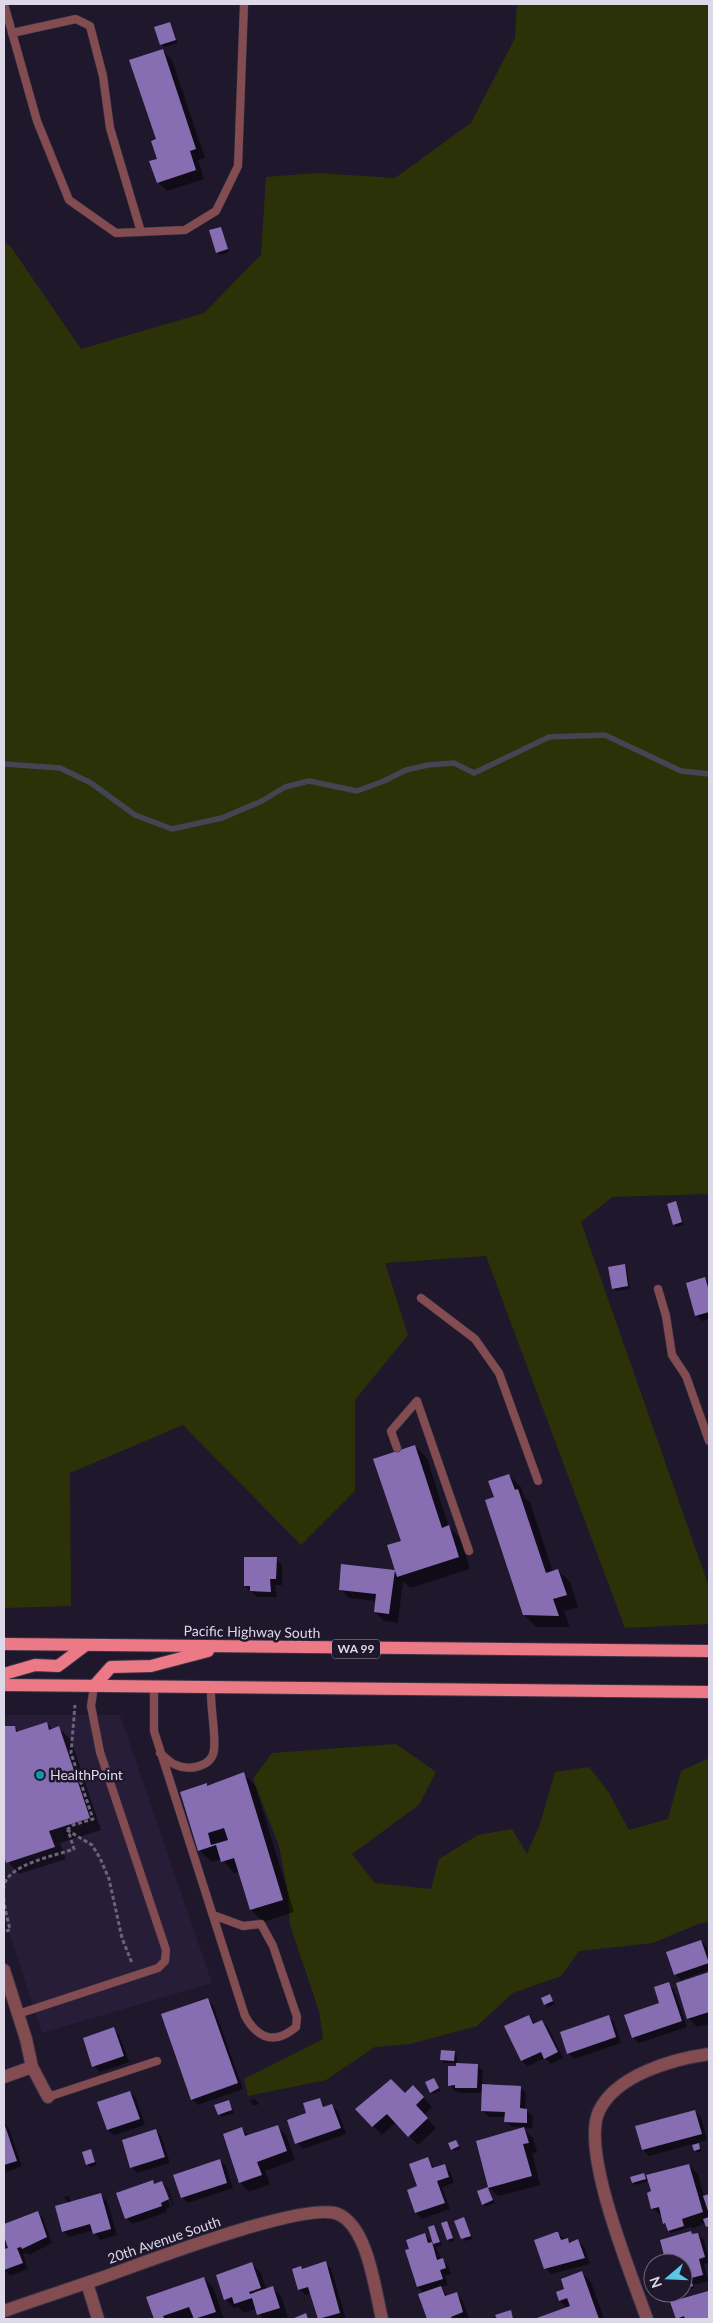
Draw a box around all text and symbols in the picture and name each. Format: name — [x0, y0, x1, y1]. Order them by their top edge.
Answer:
street label: Pacific Highway South — [183, 1622, 321, 1641]
road number: WA 99 — [332, 1640, 380, 1658]
place label: HealthPoint — [50, 1766, 123, 1783]
marker: HealthPoint — [34, 1769, 46, 1781]
street label: 20th Avenue South — [105, 2212, 223, 2267]
north arrow — [643, 2253, 693, 2303]
text: N — [645, 2275, 665, 2290]

